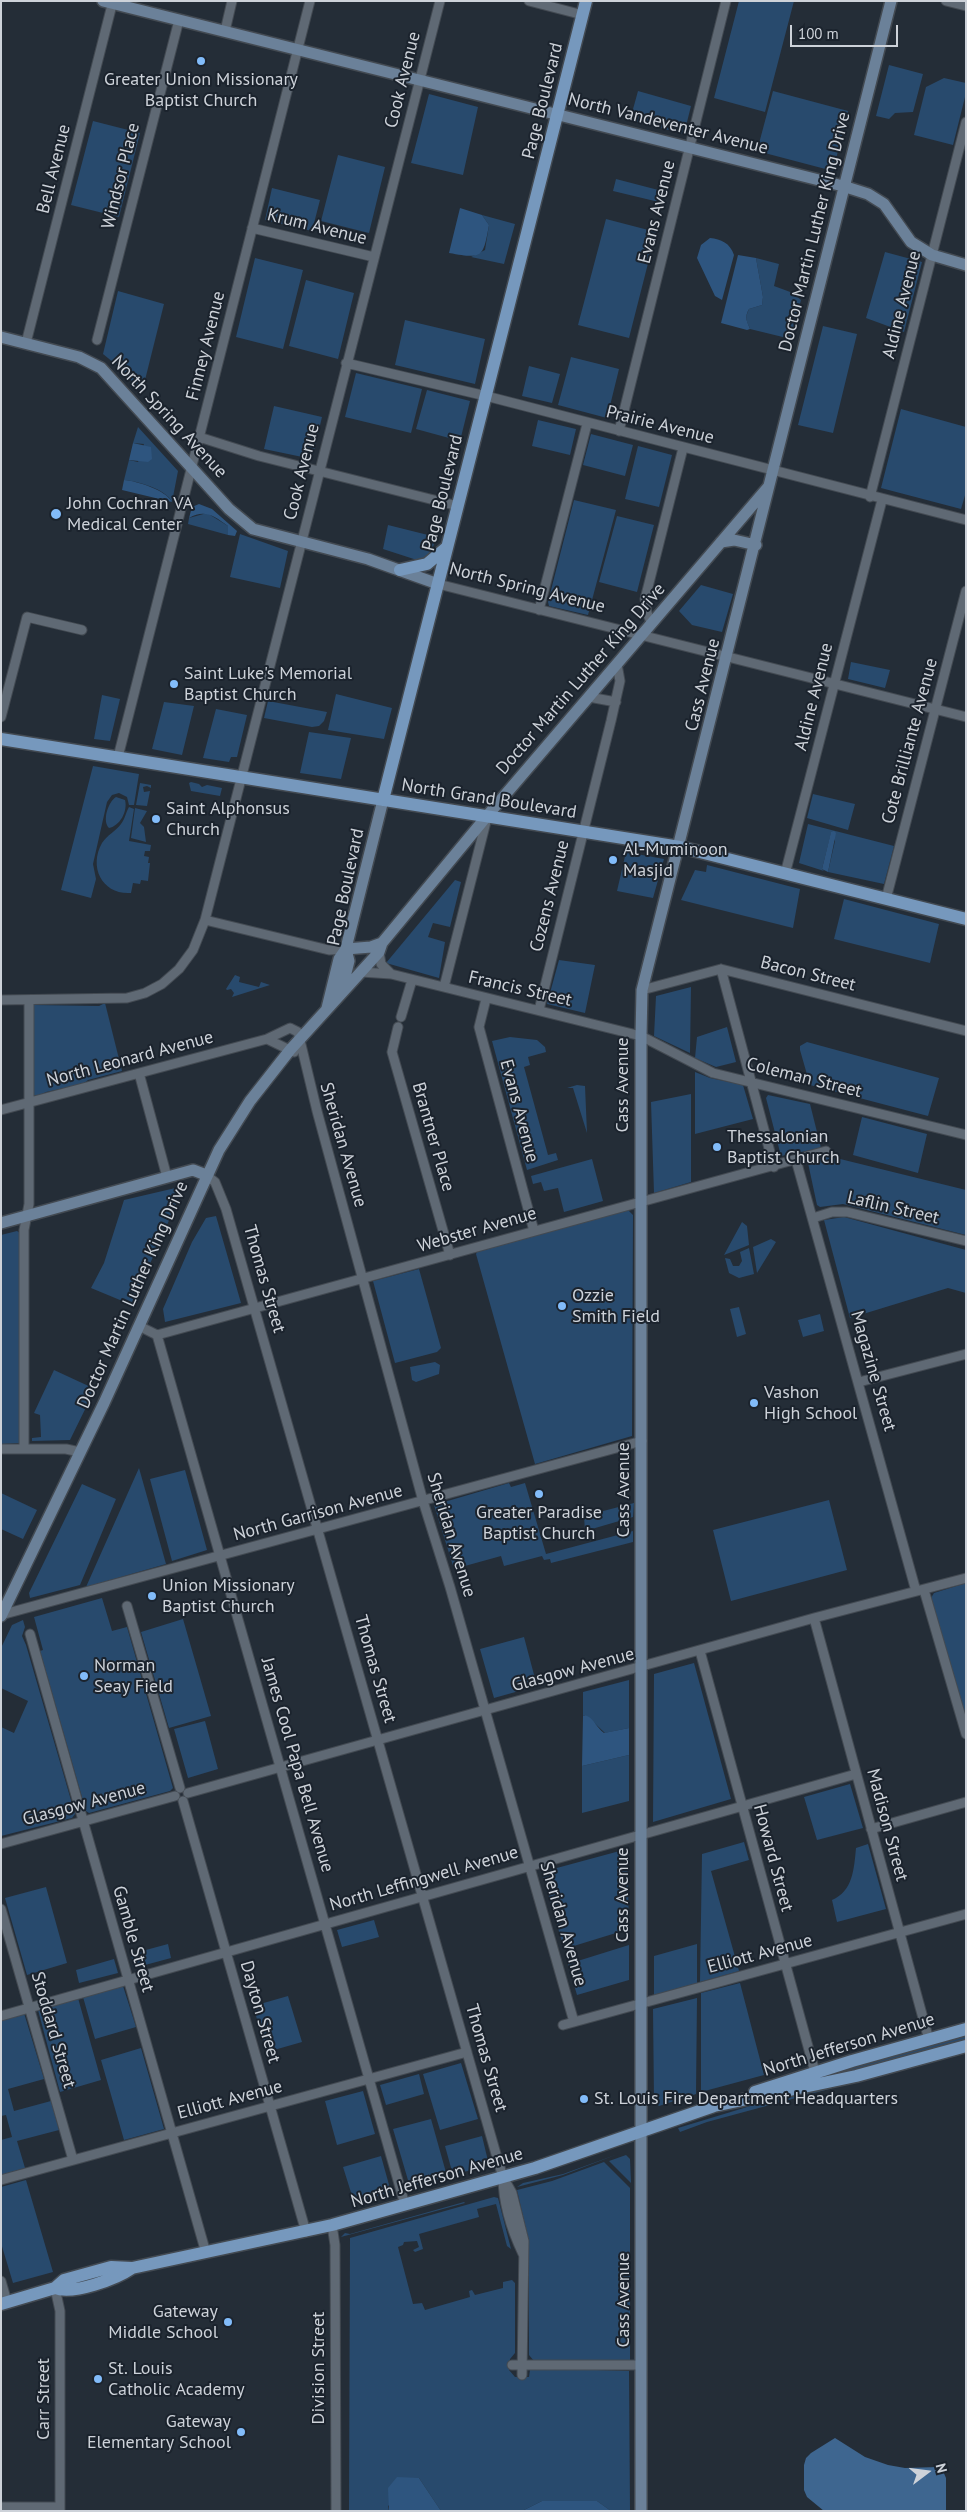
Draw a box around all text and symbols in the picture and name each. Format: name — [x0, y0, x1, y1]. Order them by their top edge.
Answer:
scale bar — [792, 15, 900, 47]
text: 100 m — [798, 24, 839, 43]
street label: Cook Avenue — [381, 30, 425, 130]
street label: Page Boulevard — [518, 41, 568, 161]
marker: Greater Union Missionary Baptist Church — [195, 55, 207, 67]
place label: Greater Union Missionary Baptist Church — [104, 69, 298, 112]
street label: North Vandeventer Avenue — [566, 89, 770, 159]
street label: Doctor Martin Luther King Drive — [775, 110, 855, 354]
street label: Windsor Place — [97, 121, 145, 231]
street label: Bell Avenue — [32, 122, 76, 216]
street label: Evans Avenue — [634, 158, 680, 266]
street label: Krum Avenue — [265, 204, 369, 250]
street label: Aldine Avenue — [878, 249, 926, 361]
street label: Finney Avenue — [182, 289, 230, 403]
street label: North Spring Avenue — [107, 351, 231, 483]
street label: Prairie Avenue — [604, 401, 716, 449]
street label: Cook Avenue — [280, 422, 324, 522]
street label: Page Boulevard — [418, 433, 468, 553]
place label: John Cochran VA Medical Center — [67, 493, 193, 536]
marker: John Cochran VA Medical Center — [49, 507, 63, 521]
street label: North Spring Avenue — [447, 558, 607, 618]
street label: Doctor Martin Luther King Drive — [492, 579, 670, 779]
street label: Cass Avenue — [681, 636, 725, 734]
street label: Aldine Avenue — [790, 641, 838, 753]
street label: Cote Brilliante Avenue — [877, 656, 943, 826]
place label: Saint Luke's Memorial Baptist Church — [184, 663, 352, 706]
marker: Saint Luke's Memorial Baptist Church — [168, 678, 180, 690]
street label: North Grand Boulevard — [400, 775, 578, 823]
place label: Saint Alphonsus Church — [166, 798, 290, 841]
marker: Saint Alphonsus Church — [150, 813, 162, 825]
street label: Page Boulevard — [323, 826, 369, 948]
street label: Cozens Avenue — [526, 838, 574, 954]
place label: Al-Muminoon Masjid — [623, 839, 728, 882]
marker: Al-Muminoon Masjid — [607, 854, 619, 866]
street label: Bacon Street — [758, 952, 858, 996]
street label: Francis Street — [466, 967, 574, 1011]
street label: North Leonard Avenue — [44, 1026, 216, 1092]
street label: Cass Avenue — [612, 1037, 634, 1133]
street label: Coleman Street — [744, 1053, 864, 1103]
street label: Evans Avenue — [495, 1057, 543, 1165]
street label: Sheridan Avenue — [315, 1080, 371, 1210]
street label: Brantner Place — [407, 1080, 459, 1194]
place label: Thessalonian Baptist Church — [727, 1126, 839, 1168]
marker: Thessalonian Baptist Church — [711, 1141, 723, 1153]
street label: Doctor Martin Luther King Drive — [73, 1178, 193, 1412]
street label: Laflin Street — [845, 1187, 941, 1229]
street label: Webster Avenue — [415, 1203, 539, 1257]
street label: Thomas Street — [238, 1222, 290, 1336]
place label: Ozzie Smith Field — [572, 1285, 660, 1328]
marker: Ozzie Smith Field — [556, 1300, 568, 1312]
street label: Magazine Street — [845, 1308, 901, 1434]
place label: Vashon High School — [764, 1382, 857, 1425]
marker: Vashon High School — [748, 1397, 760, 1409]
street label: Cass Avenue — [613, 1442, 635, 1538]
street label: Sheridan Avenue — [422, 1470, 480, 1600]
street label: North Garrison Avenue — [231, 1480, 405, 1546]
marker: Greater Paradise Baptist Church — [533, 1488, 545, 1500]
place label: Greater Paradise Baptist Church — [476, 1502, 602, 1545]
place label: Union Missionary Baptist Church — [162, 1575, 295, 1618]
marker: Union Missionary Baptist Church — [146, 1590, 158, 1602]
street label: Thomas Street — [349, 1612, 401, 1726]
street label: Glasgow Avenue — [509, 1643, 637, 1697]
place label: Norman Seay Field — [94, 1655, 173, 1698]
street label: James Cool Papa Bell Avenue — [256, 1655, 338, 1875]
marker: Norman Seay Field — [78, 1670, 90, 1682]
street label: Madison Street — [862, 1766, 912, 1884]
street label: Glasgow Avenue — [20, 1777, 148, 1831]
street label: Howard Street — [748, 1802, 798, 1914]
street label: North Leffingwell Avenue — [327, 1842, 521, 1916]
street label: Cass Avenue — [612, 1847, 634, 1943]
street label: Sheridan Avenue — [535, 1859, 591, 1989]
street label: Gamble Street — [108, 1883, 158, 1995]
street label: Elliott Avenue — [705, 1930, 815, 1978]
street label: Dayton Street — [235, 1958, 285, 2066]
street label: Stoddard Street — [26, 1969, 80, 2091]
street label: Thomas Street — [460, 2001, 512, 2115]
street label: North Jefferson Avenue — [761, 2009, 937, 2081]
street label: Elliott Avenue — [175, 2076, 285, 2124]
place label: St. Louis Fire Department Headquarters — [594, 2088, 898, 2110]
marker: St. Louis Fire Department Headquarters — [578, 2093, 590, 2105]
street label: North Jefferson Avenue — [348, 2143, 526, 2213]
street label: Cass Avenue — [613, 2252, 635, 2348]
place label: Gateway Middle School — [108, 2301, 218, 2344]
street label: Division Street — [308, 2312, 330, 2424]
marker: Gateway Middle School — [222, 2316, 234, 2328]
street label: Carr Street — [33, 2358, 55, 2440]
place label: St. Louis Catholic Academy — [108, 2358, 245, 2400]
marker: St. Louis Catholic Academy — [92, 2373, 104, 2385]
place label: Gateway Elementary School — [87, 2411, 231, 2454]
marker: Gateway Elementary School — [235, 2426, 247, 2438]
north arrow — [902, 2447, 952, 2497]
text: N — [932, 2461, 951, 2475]

